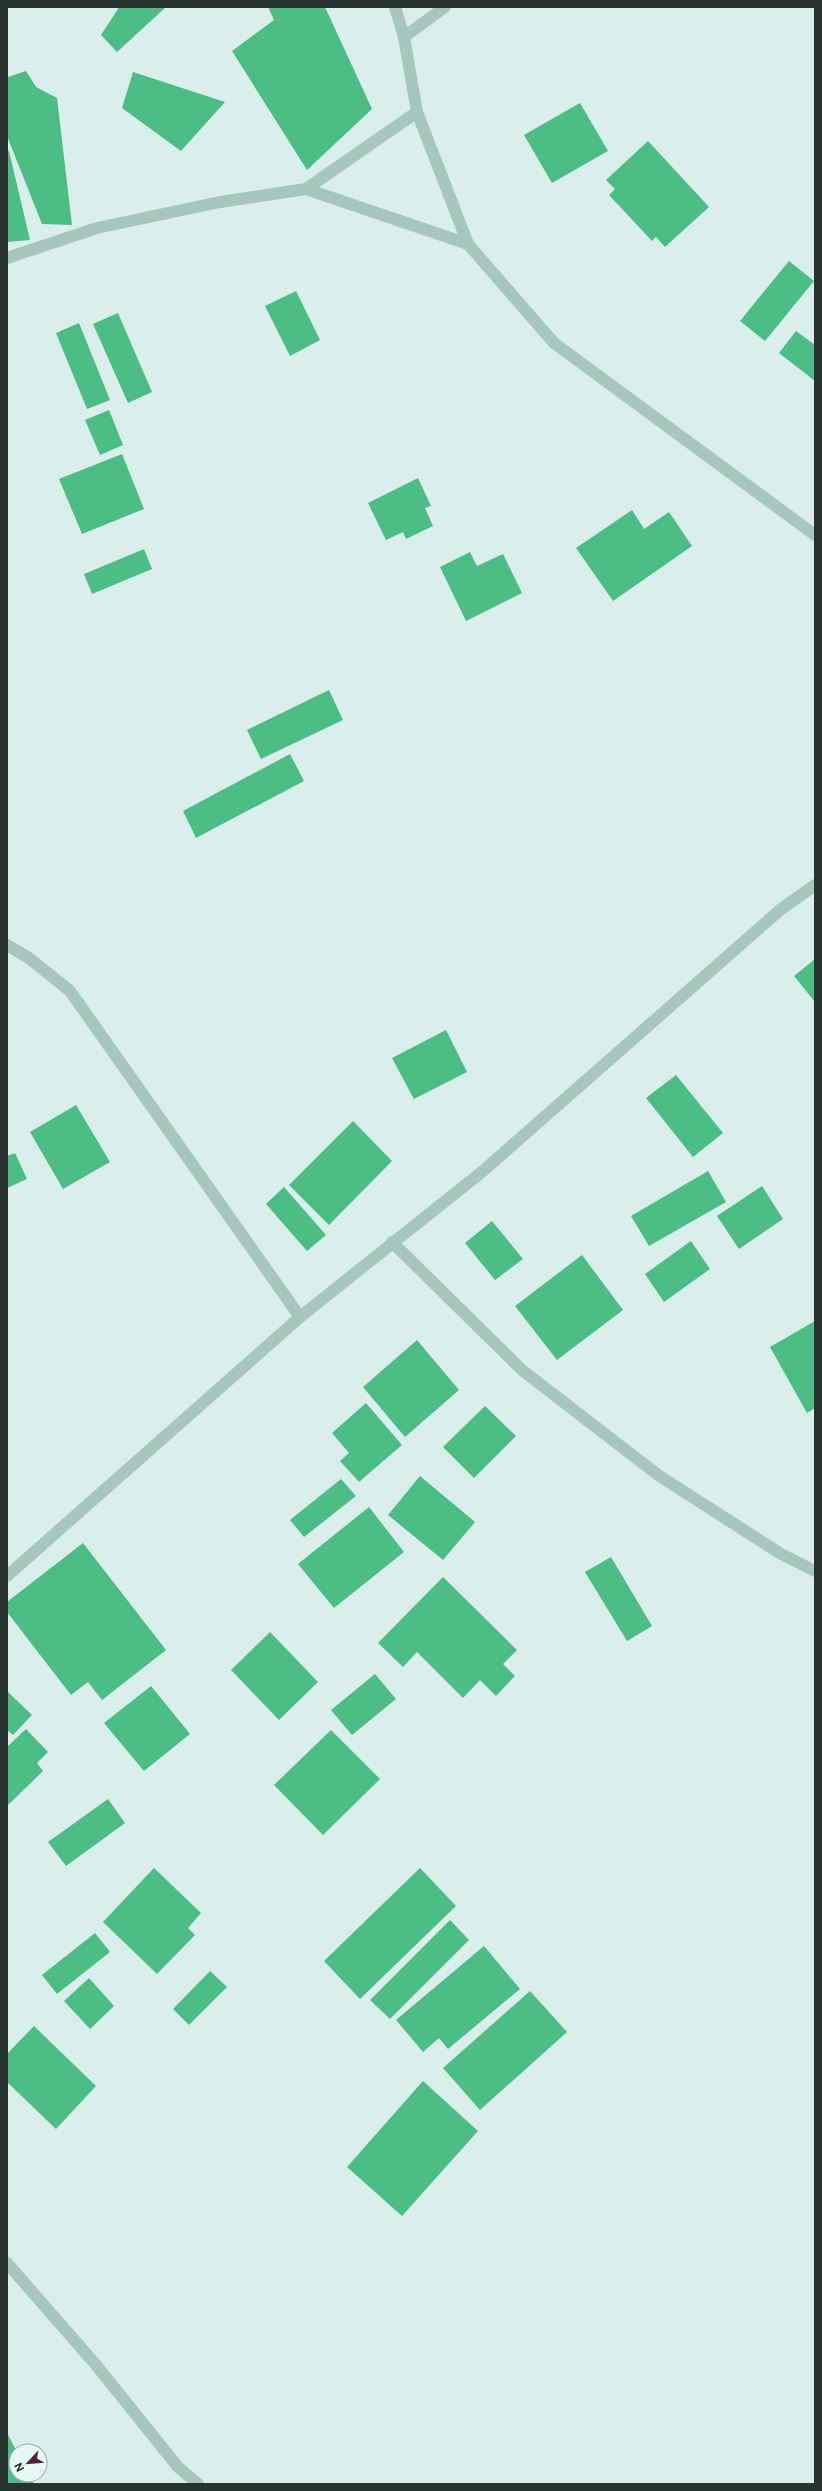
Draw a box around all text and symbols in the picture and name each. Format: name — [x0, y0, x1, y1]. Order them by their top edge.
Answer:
north arrow — [8, 2443, 48, 2483]
text: N — [11, 2461, 26, 2474]

